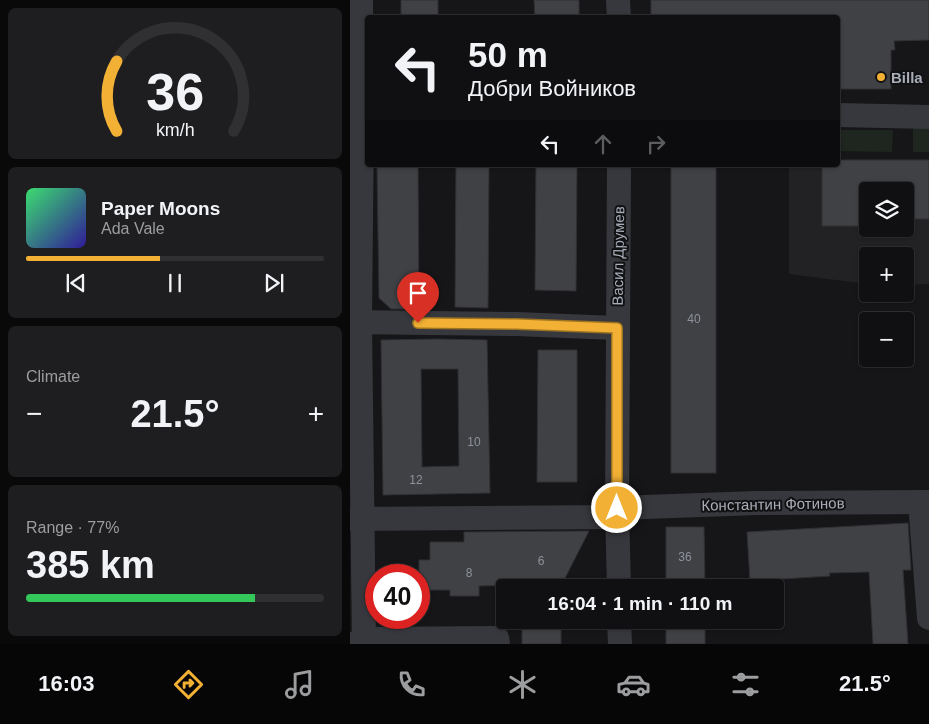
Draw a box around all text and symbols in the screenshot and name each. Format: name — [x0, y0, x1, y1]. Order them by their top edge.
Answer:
icon: left — [385, 35, 450, 100]
text: 50 m — [468, 35, 548, 74]
text: 36 — [146, 63, 204, 121]
place label: Billa — [891, 69, 923, 86]
marker: Billa — [875, 71, 887, 83]
text: Добри Войников — [468, 76, 636, 101]
text: km/h — [156, 120, 194, 140]
icon: left — [536, 130, 564, 158]
icon: ahead — [589, 130, 617, 158]
icon: right — [642, 130, 670, 158]
map controls — [859, 182, 914, 367]
button: layers — [859, 182, 914, 237]
text: Paper Moons — [101, 198, 220, 219]
street label: Васил Друмев — [609, 206, 627, 306]
text: Ada Vale — [101, 220, 165, 237]
button: + — [859, 247, 914, 302]
icon: previous — [62, 269, 90, 297]
icon: pause — [161, 269, 189, 297]
icon: next — [260, 269, 288, 297]
pin — [397, 272, 439, 323]
icon: arrive — [404, 279, 432, 307]
house number: 40 — [687, 312, 701, 326]
button: − — [859, 312, 914, 367]
text: Climate — [26, 368, 80, 385]
text: 21.5° — [130, 393, 220, 435]
text: − — [26, 398, 42, 429]
text: + — [308, 398, 324, 429]
house number: 10 — [467, 435, 481, 449]
house number: 12 — [409, 473, 423, 487]
position arrow — [590, 481, 642, 533]
street label: Константин Фотинов — [701, 494, 845, 514]
text: Range · 77% — [26, 519, 119, 536]
text: 385 km — [26, 544, 155, 586]
house number: 36 — [678, 550, 692, 564]
house number: 6 — [538, 554, 545, 568]
speed limit sign: 40 — [365, 564, 430, 629]
house number: 8 — [466, 566, 473, 580]
text: 16:04 · 1 min · 110 m — [548, 593, 732, 614]
icon: directions — [171, 667, 206, 702]
icon: music — [282, 667, 317, 702]
icon: phone — [394, 667, 429, 702]
icon: climate — [505, 667, 540, 702]
icon: car — [616, 667, 651, 702]
icon: filters — [728, 667, 763, 702]
text: 16:03 — [38, 671, 94, 696]
text: 21.5° — [839, 671, 891, 696]

